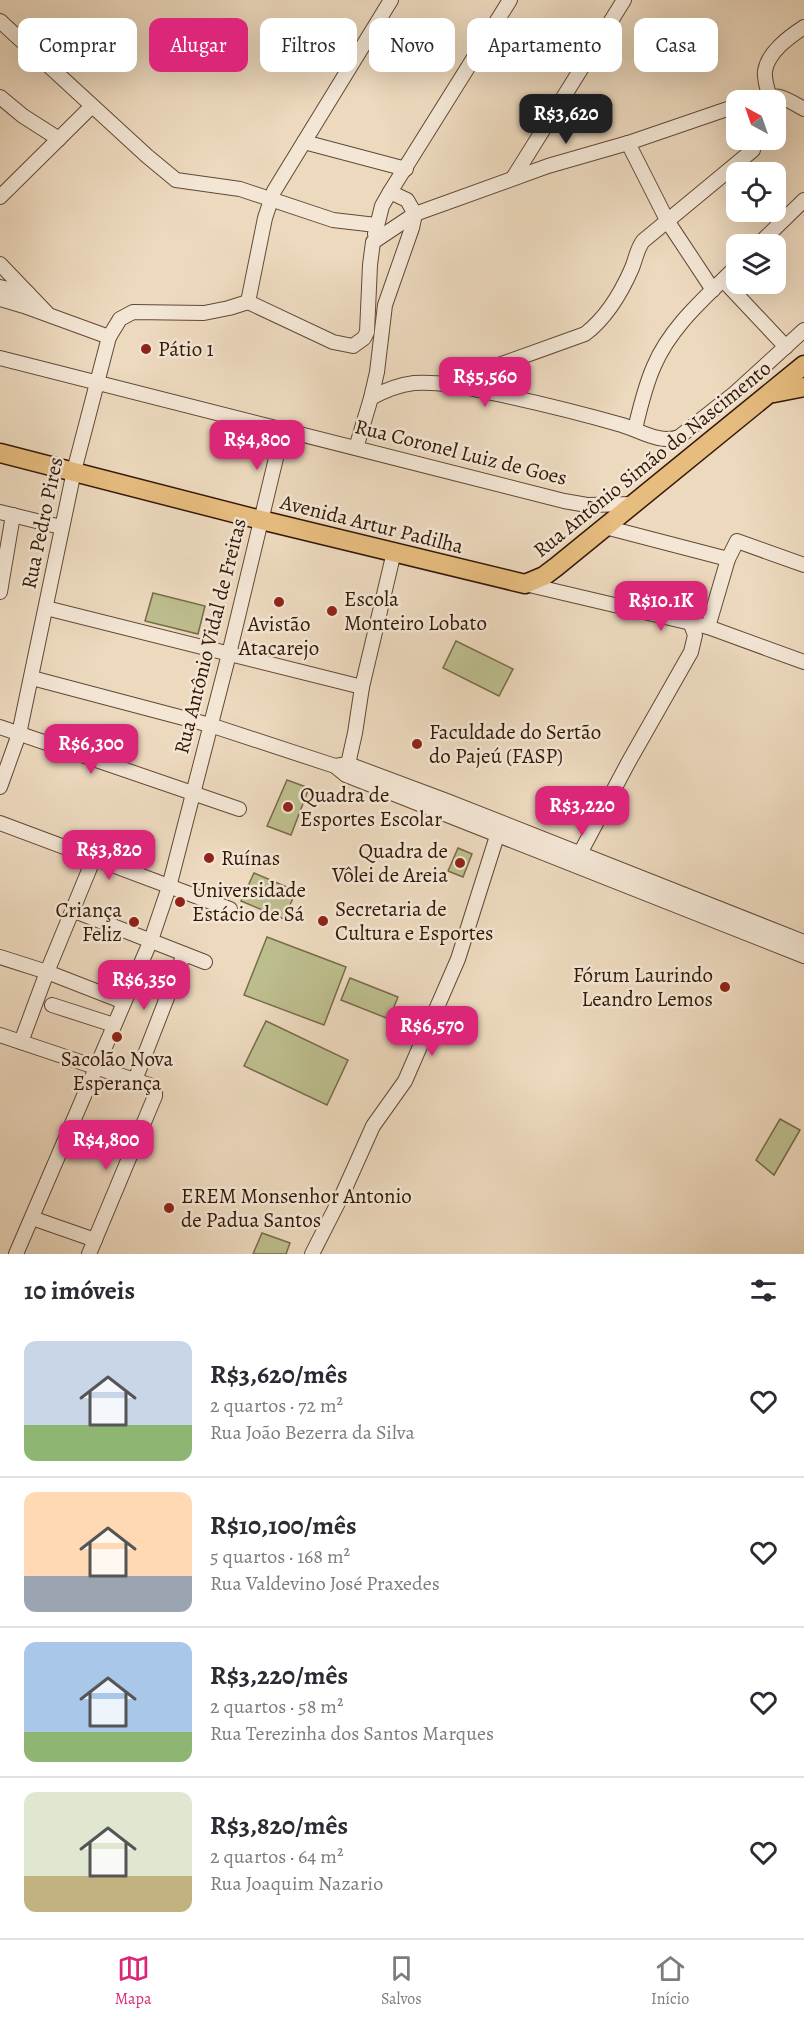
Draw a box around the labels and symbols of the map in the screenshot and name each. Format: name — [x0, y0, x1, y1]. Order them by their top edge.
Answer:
north arrow — [726, 90, 786, 150]
pin: R$3,620 — [511, 94, 621, 145]
place label: Pátio 1 — [158, 335, 214, 363]
marker: Pátio 1 — [139, 342, 153, 356]
street label: Rua Antônio Simão do Nascimento — [527, 354, 777, 564]
pin: R$5,560 — [430, 357, 540, 408]
street label: Rua Coronel Luiz de Goes — [352, 412, 570, 492]
pin: R$4,800 — [202, 420, 312, 471]
street label: Rua Pedro Pires — [14, 454, 70, 592]
street label: Avenida Artur Padilha — [277, 487, 467, 560]
street label: Rua Antônio Vidal de Freitas — [167, 515, 253, 757]
pin: R$10.1K — [606, 581, 716, 632]
place label: Escola Monteiro Lobato — [344, 585, 487, 637]
marker: Avistão Atacarejo — [272, 595, 286, 609]
marker: Escola Monteiro Lobato — [325, 604, 339, 618]
place label: Avistão Atacarejo — [238, 610, 319, 662]
place label: Faculdade do Sertão do Pajeú (FASP) — [429, 718, 601, 770]
pin: R$6,300 — [36, 724, 146, 775]
marker: Faculdade do Sertão do Pajeú (FASP) — [410, 737, 424, 751]
place label: Quadra de Esportes Escolar — [300, 781, 442, 833]
pin: R$3,220 — [527, 786, 637, 837]
marker: Quadra de Esportes Escolar — [281, 800, 295, 814]
pin: R$3,820 — [54, 830, 164, 881]
place label: Quadra de Vôlei de Areia — [331, 837, 448, 889]
place label: Ruínas — [221, 844, 280, 872]
marker: Ruínas — [202, 851, 216, 865]
marker: Quadra de Vôlei de Areia — [453, 856, 467, 870]
place label: Universidade Estácio de Sá — [192, 876, 306, 928]
marker: Universidade Estácio de Sá — [173, 895, 187, 909]
place label: Secretaria de Cultura e Esportes — [335, 895, 494, 947]
place label: Criança Feliz — [56, 896, 122, 948]
marker: Secretaria de Cultura e Esportes — [316, 914, 330, 928]
marker: Criança Feliz — [127, 915, 141, 929]
pin: R$6,350 — [89, 960, 199, 1011]
place label: Fórum Laurindo Leandro Lemos — [573, 961, 713, 1013]
marker: Fórum Laurindo Leandro Lemos — [718, 980, 732, 994]
pin: R$6,570 — [377, 1006, 487, 1057]
marker: Sacolão Nova Esperança — [110, 1030, 124, 1044]
place label: Sacolão Nova Esperança — [61, 1045, 174, 1097]
pin: R$4,800 — [51, 1120, 161, 1171]
place label: EREM Monsenhor Antonio de Padua Santos — [181, 1182, 412, 1234]
marker: EREM Monsenhor Antonio de Padua Santos — [162, 1201, 176, 1215]

